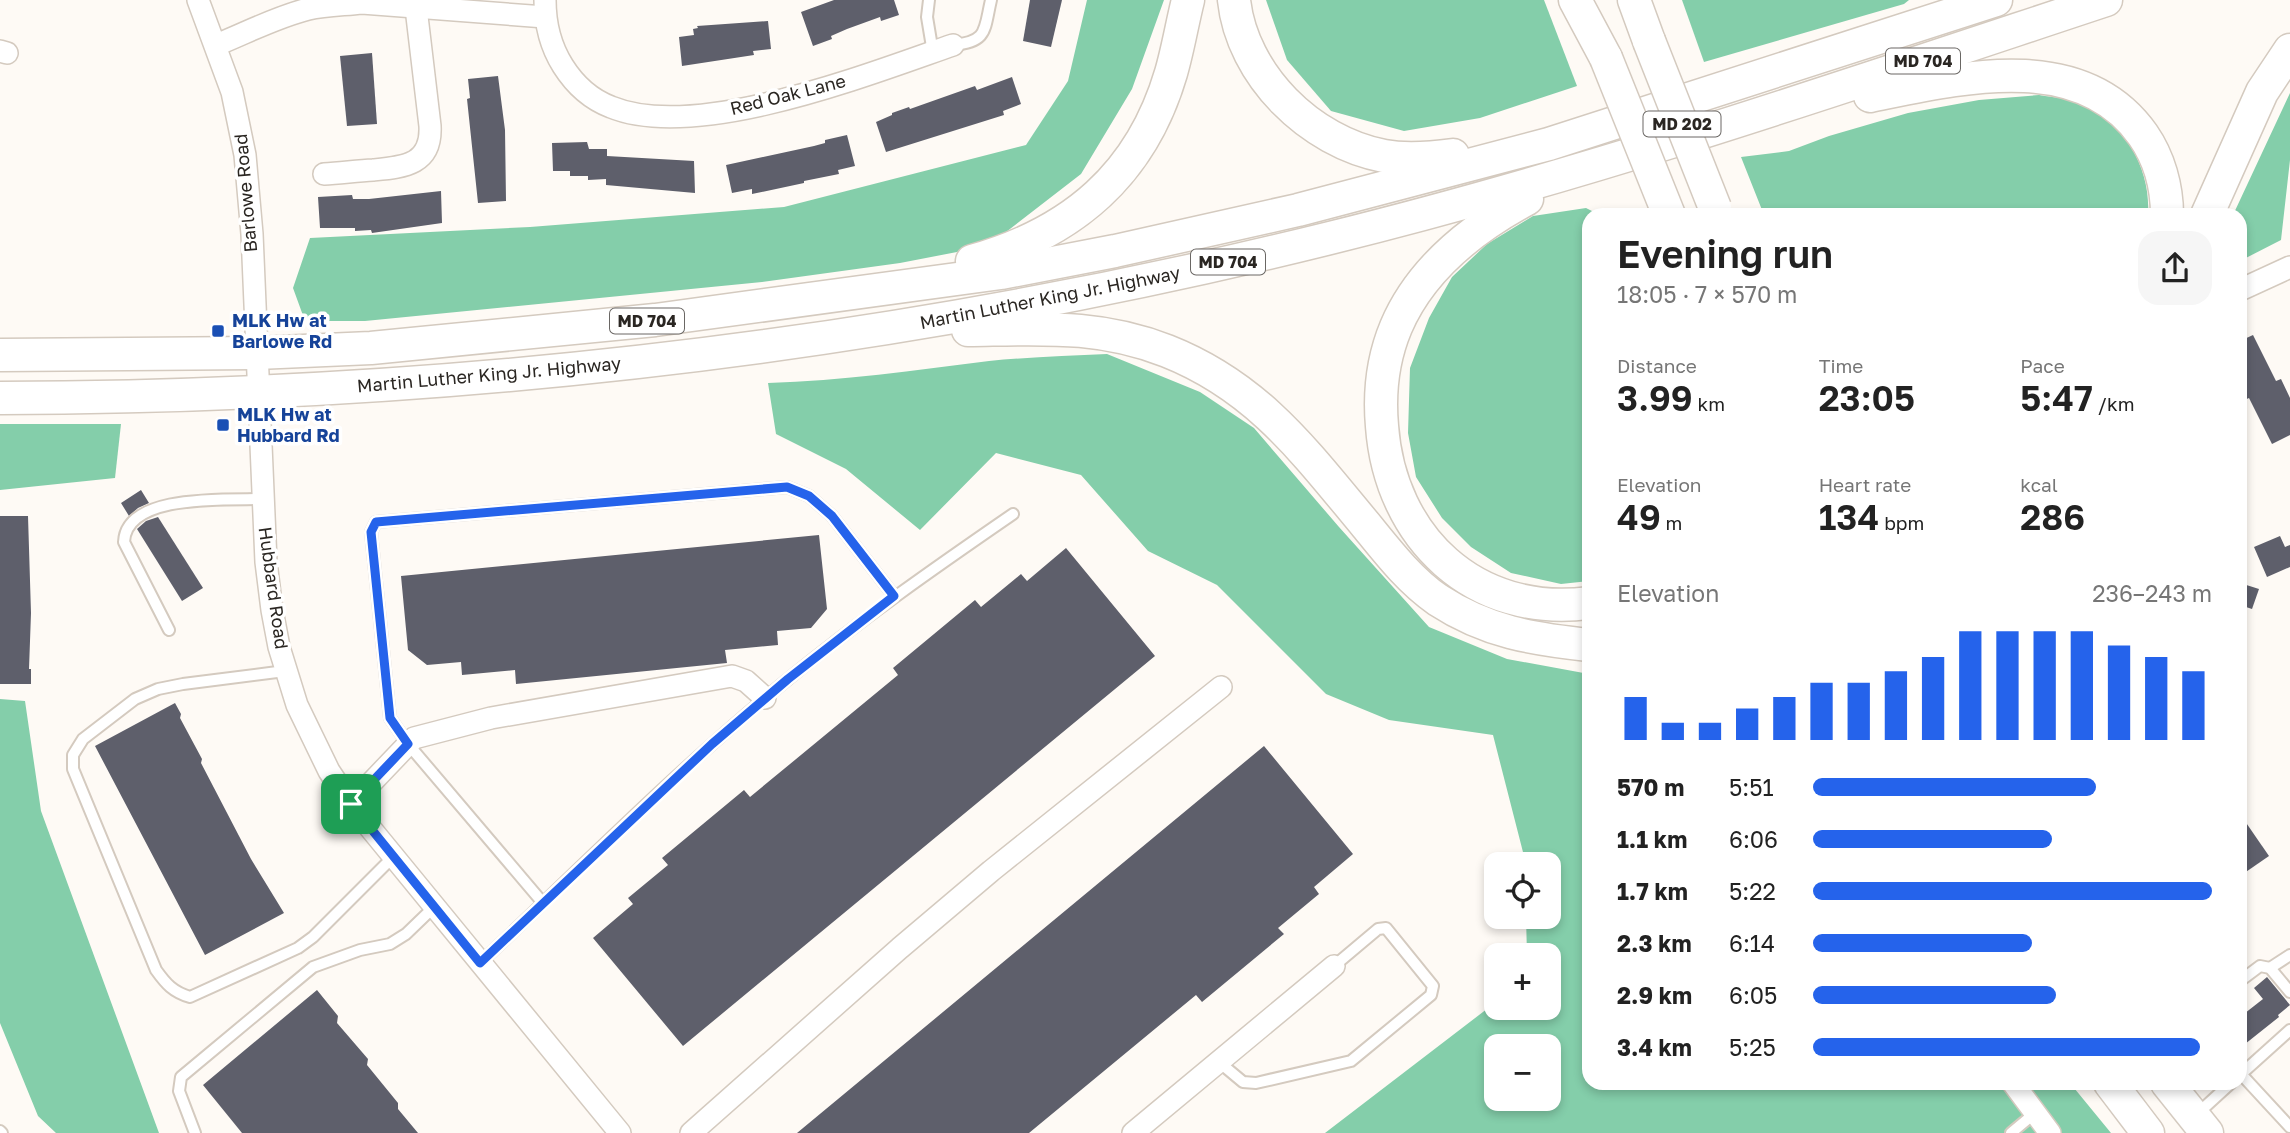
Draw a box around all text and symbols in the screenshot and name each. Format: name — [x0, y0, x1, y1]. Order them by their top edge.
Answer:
road number: MD 704 — [1886, 48, 1960, 74]
street label: Red Oak Lane — [728, 69, 848, 119]
road number: MD 202 — [1644, 112, 1720, 136]
street label: Barlowe Road — [229, 133, 261, 253]
text: Evening run — [1617, 231, 1833, 276]
button: share — [2138, 231, 2212, 305]
road number: MD 704 — [1191, 250, 1265, 274]
street label: Martin Luther King Jr. Highway — [918, 261, 1182, 333]
text: 18:05 · 7 × 570 m — [1617, 280, 1797, 308]
road number: MD 704 — [610, 308, 684, 334]
place label: MLK Hw at Barlowe Rd — [232, 309, 332, 352]
marker: MLK Hw at Barlowe Rd — [210, 323, 226, 339]
street label: Martin Luther King Jr. Highway — [356, 352, 622, 397]
text: Distance — [1617, 354, 1697, 377]
text: Time — [1819, 354, 1863, 377]
text: Pace — [2020, 354, 2065, 377]
text: 3.99 — [1617, 377, 1693, 419]
text: 23:05 — [1819, 377, 1915, 419]
text: 5:47 — [2020, 377, 2093, 419]
text: km — [1693, 392, 1725, 415]
text: /km — [2093, 392, 2134, 415]
place label: MLK Hw at Hubbard Rd — [237, 403, 340, 446]
marker: MLK Hw at Hubbard Rd — [215, 417, 231, 433]
text: Elevation — [1617, 473, 1702, 496]
text: Heart rate — [1819, 473, 1911, 496]
text: kcal — [2020, 473, 2058, 496]
text: 49 — [1617, 496, 1661, 538]
text: 134 — [1819, 496, 1879, 538]
text: 286 — [2020, 496, 2085, 538]
text: m — [1661, 511, 1682, 534]
text: bpm — [1879, 511, 1924, 534]
street label: Hubbard Road — [255, 525, 293, 650]
text: Elevation — [1617, 579, 1719, 607]
text: 236–243 m — [2092, 579, 2212, 607]
text: 570 m — [1617, 773, 1684, 801]
text: 5:51 — [1729, 773, 1774, 801]
pin — [321, 774, 381, 834]
icon: arrive — [332, 785, 370, 823]
text: 1.1 km — [1617, 825, 1687, 853]
text: 6:06 — [1729, 825, 1778, 853]
map controls — [1484, 852, 1561, 1111]
button: locate — [1484, 852, 1561, 929]
text: 1.7 km — [1617, 877, 1688, 905]
text: 5:22 — [1729, 877, 1776, 905]
text: 2.3 km — [1617, 929, 1692, 957]
text: 6:14 — [1729, 929, 1775, 957]
button: + — [1484, 943, 1561, 1020]
text: 2.9 km — [1617, 981, 1692, 1009]
text: 6:05 — [1729, 981, 1777, 1009]
text: 3.4 km — [1617, 1033, 1692, 1061]
text: 5:25 — [1729, 1033, 1776, 1061]
button: − — [1484, 1034, 1561, 1111]

